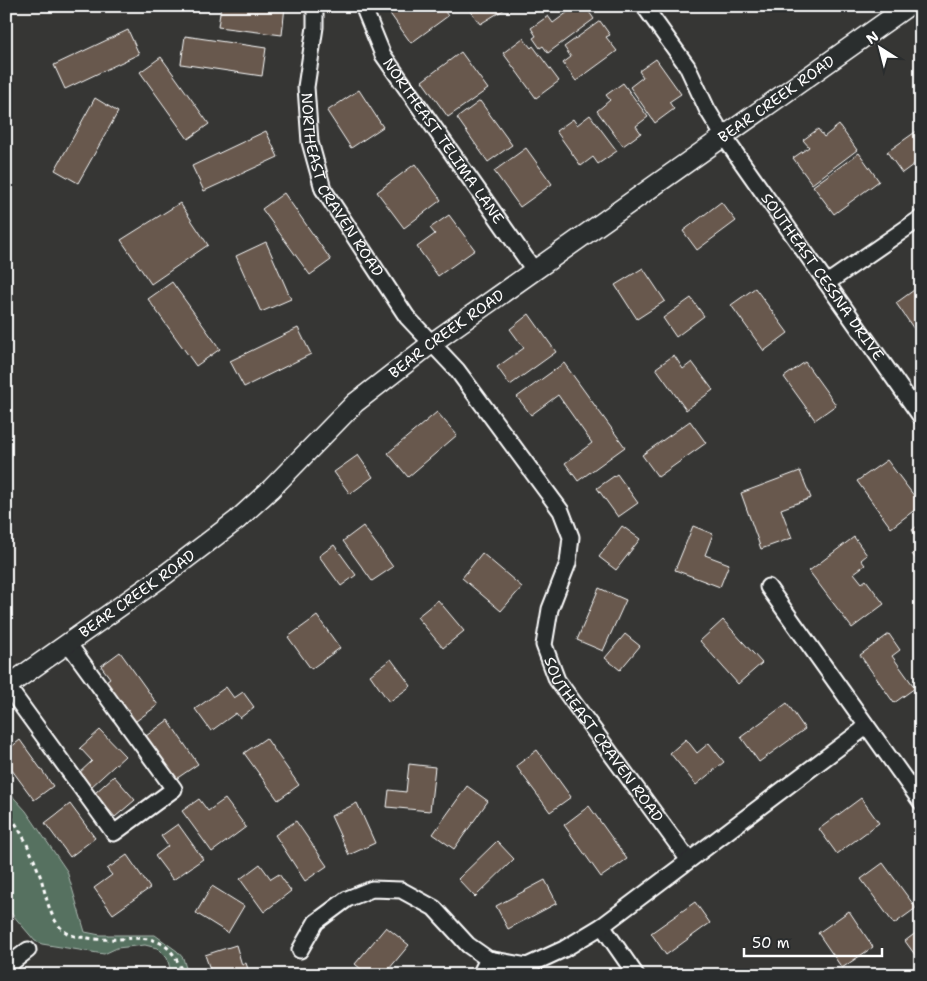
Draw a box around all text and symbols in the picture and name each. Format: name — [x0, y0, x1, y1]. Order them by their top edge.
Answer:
north arrow — [854, 22, 904, 72]
text: N — [863, 27, 882, 48]
street label: BEAR CREEK ROAD — [714, 51, 839, 147]
street label: NORTHEAST TELIMA LANE — [378, 54, 509, 228]
street label: NORTHEAST CRAVEN ROAD — [296, 92, 388, 281]
street label: SOUTHEAST CESSNA DRIVE — [756, 189, 888, 365]
street label: BEAR CREEK ROAD — [385, 285, 508, 383]
street label: BEAR CREEK ROAD — [75, 545, 199, 642]
street label: SOUTHEAST CRAVEN ROAD — [539, 654, 668, 826]
scale bar — [744, 926, 882, 958]
text: 50 m — [752, 933, 790, 953]

